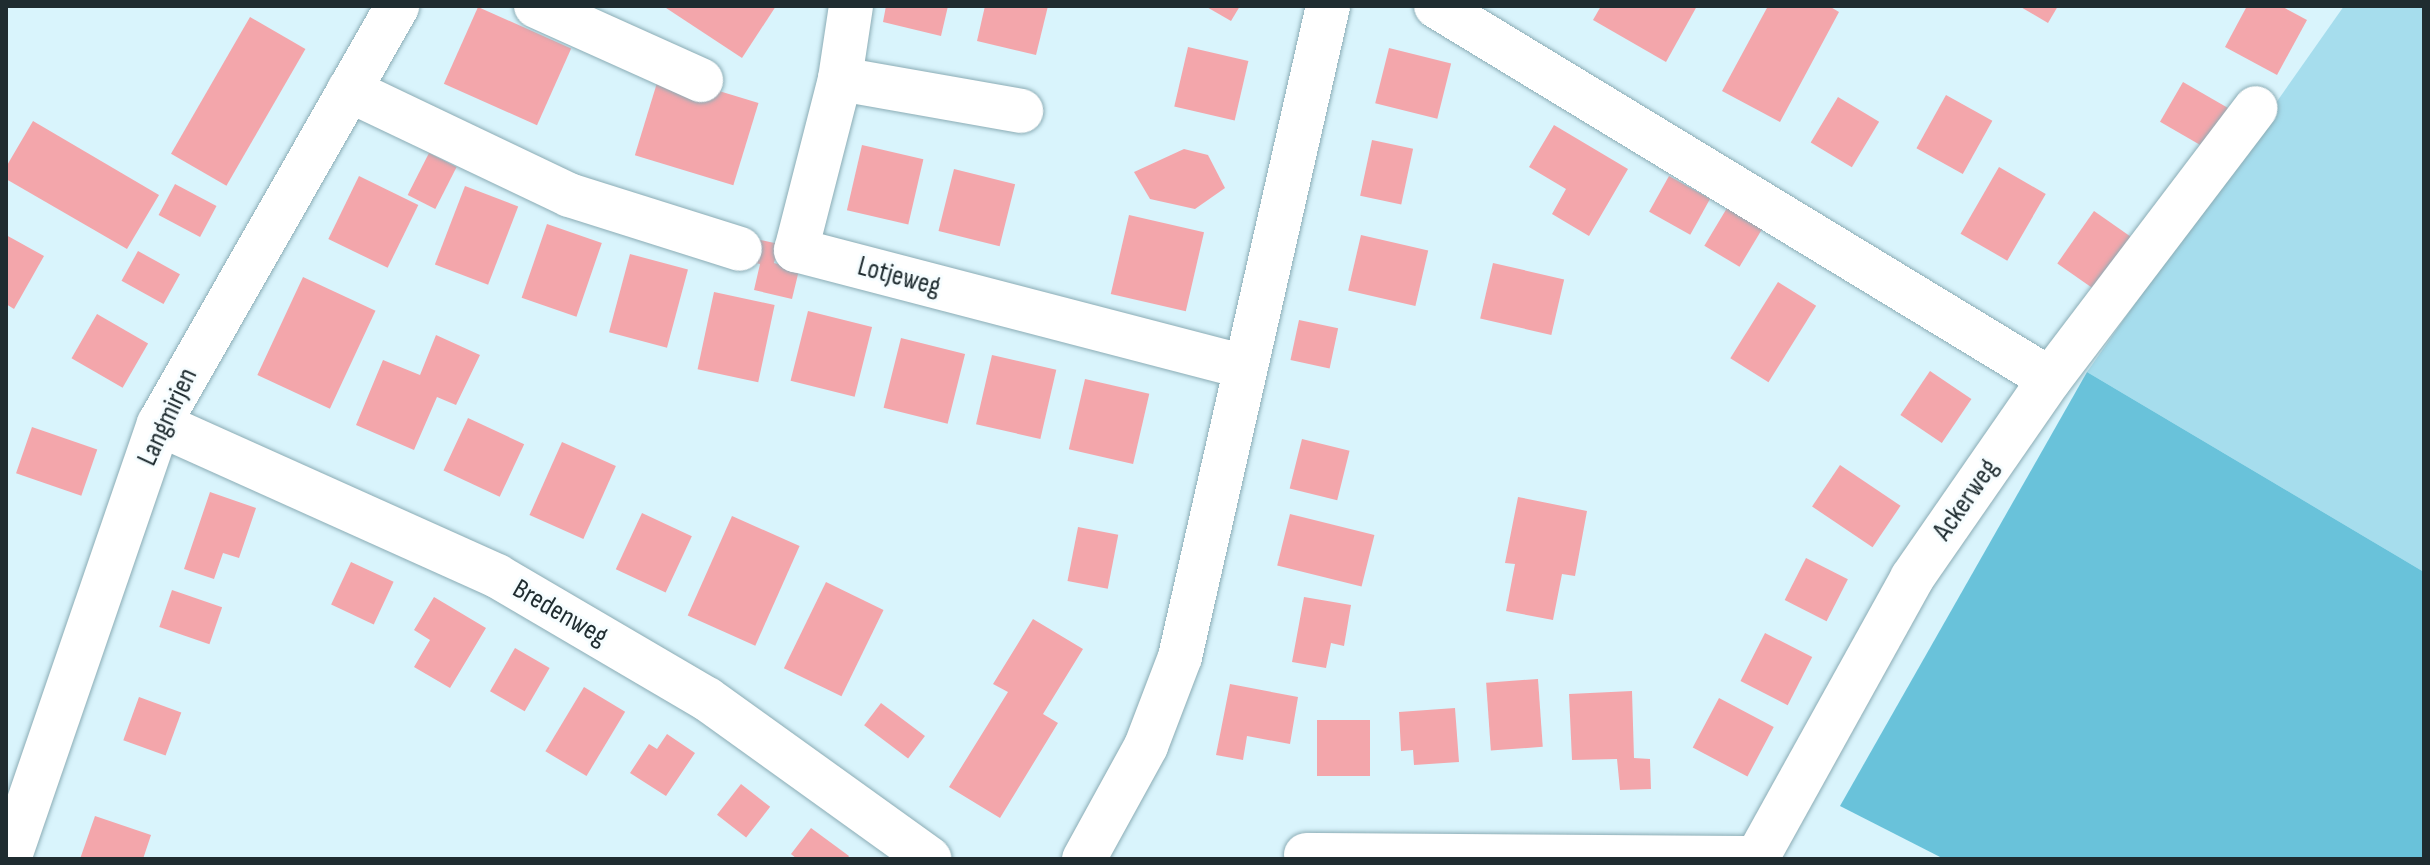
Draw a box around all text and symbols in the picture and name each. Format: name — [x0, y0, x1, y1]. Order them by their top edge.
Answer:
street label: Lotjeweg — [854, 250, 944, 304]
street label: Langmirjen — [131, 363, 205, 471]
street label: Ackerweg — [1926, 453, 2006, 547]
street label: Bredenweg — [506, 572, 614, 654]

